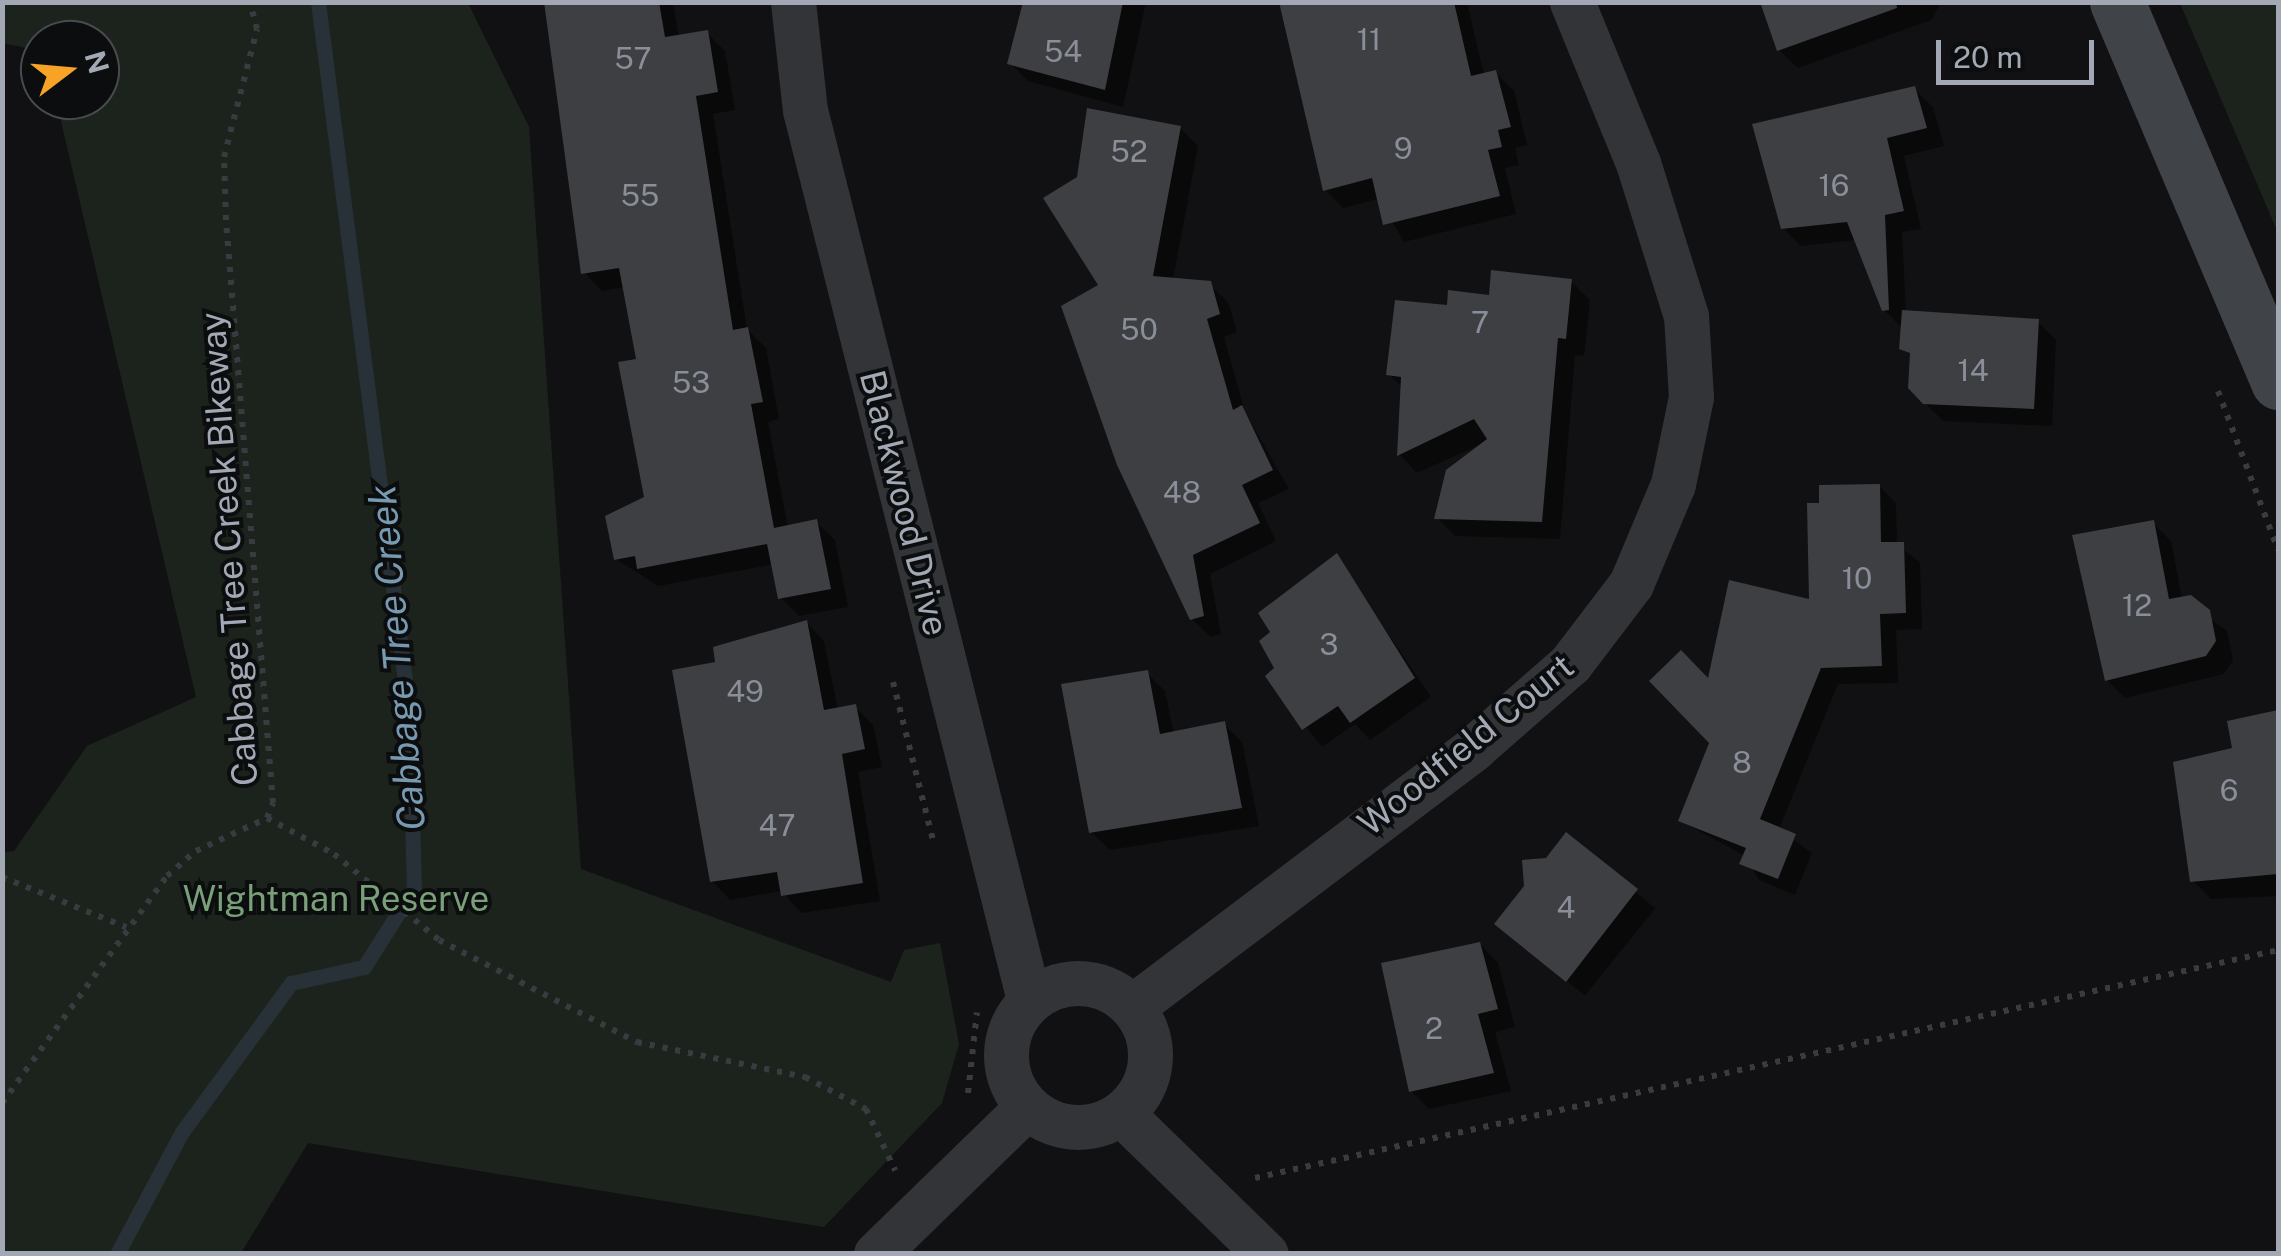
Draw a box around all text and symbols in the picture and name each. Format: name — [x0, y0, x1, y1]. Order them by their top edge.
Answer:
north arrow — [20, 20, 120, 120]
scale bar — [1941, 20, 2098, 82]
house number: 11 — [1357, 21, 1381, 57]
house number: 54 — [1044, 33, 1082, 69]
text: 20 m — [1953, 39, 2022, 75]
house number: 57 — [614, 40, 652, 76]
text: N — [79, 47, 116, 77]
house number: 9 — [1394, 130, 1412, 166]
house number: 52 — [1110, 133, 1148, 169]
house number: 16 — [1819, 167, 1849, 203]
house number: 55 — [621, 177, 659, 213]
house number: 7 — [1471, 304, 1489, 340]
street label: Cabbage Tree Creek Bikeway — [191, 310, 267, 788]
house number: 50 — [1120, 311, 1158, 347]
house number: 14 — [1957, 352, 1989, 388]
house number: 53 — [672, 364, 710, 400]
street label: Blackwood Drive — [851, 366, 957, 640]
house number: 48 — [1163, 474, 1201, 510]
water label: Cabbage Tree Creek — [359, 483, 435, 833]
house number: 10 — [1842, 560, 1872, 596]
house number: 12 — [2122, 587, 2152, 623]
house number: 3 — [1320, 626, 1338, 662]
street label: Woodfield Court — [1350, 645, 1582, 845]
house number: 49 — [726, 673, 764, 709]
house number: 8 — [1732, 744, 1752, 780]
house number: 6 — [2220, 772, 2238, 808]
house number: 47 — [759, 807, 795, 843]
park label: Wightman Reserve — [183, 878, 489, 920]
house number: 4 — [1557, 889, 1575, 925]
house number: 2 — [1425, 1010, 1443, 1046]

